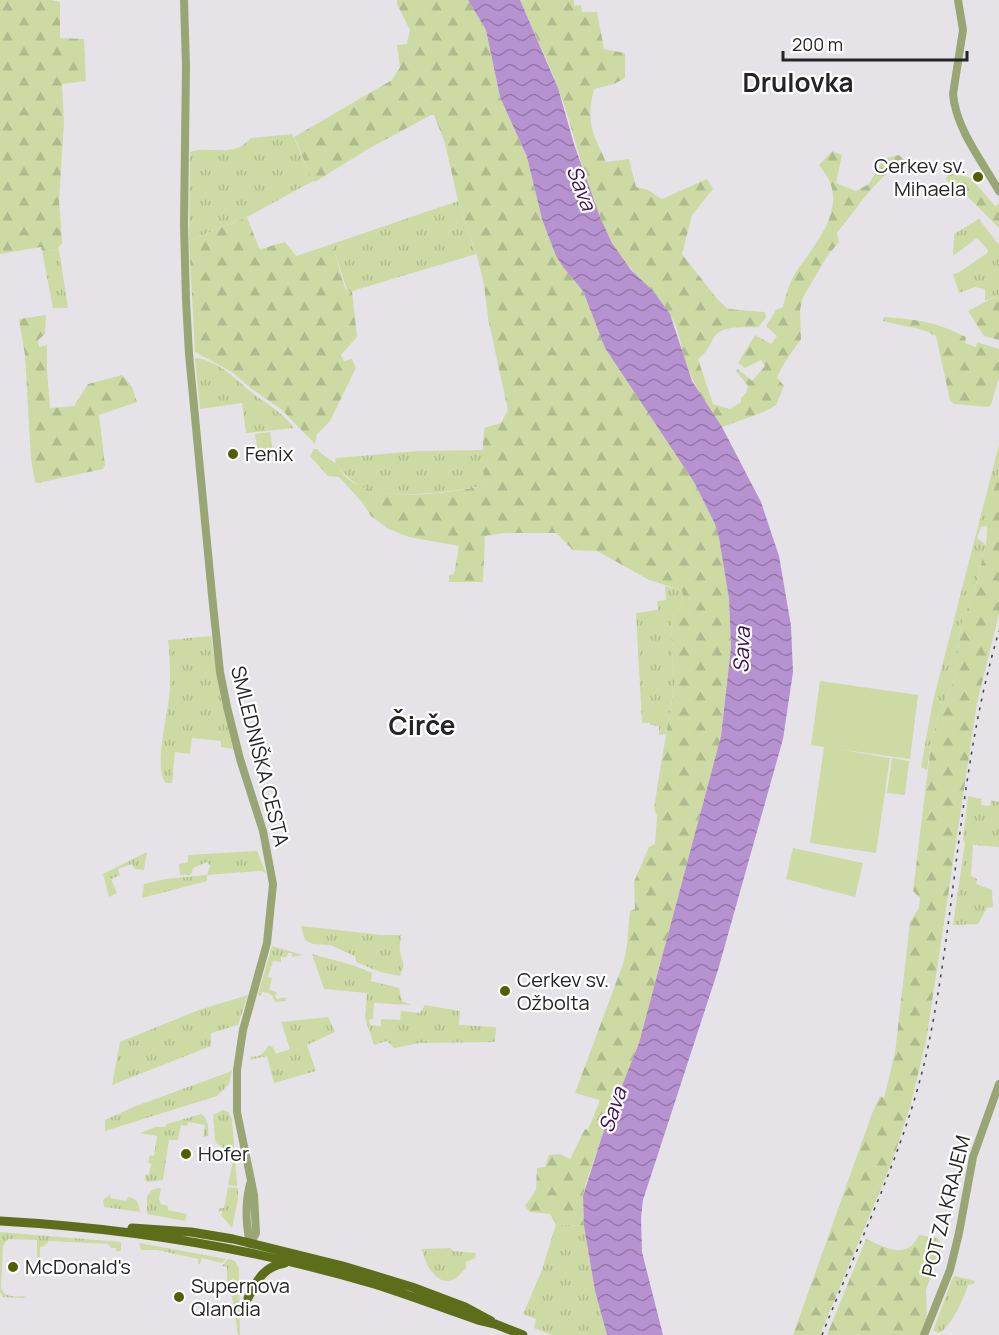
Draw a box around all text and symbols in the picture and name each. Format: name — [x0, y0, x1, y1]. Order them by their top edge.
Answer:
scale bar — [783, 24, 968, 62]
text: 200 m — [792, 32, 843, 56]
district label: Drulovka — [742, 64, 854, 100]
place label: Cerkev sv. Mihaela — [874, 152, 966, 202]
water label: Sava — [561, 161, 604, 215]
marker: Cerkev sv. Mihaela — [971, 170, 985, 184]
place label: Fenix — [245, 440, 294, 467]
marker: Fenix — [226, 447, 240, 461]
water label: Sava — [726, 625, 756, 673]
street label: SMLEDNIŠKA CESTA — [225, 663, 296, 849]
district label: Čirče — [389, 707, 455, 743]
place label: Cerkev sv. Ožbolta — [517, 966, 609, 1016]
marker: Cerkev sv. Ožbolta — [498, 984, 512, 998]
water label: Sava — [591, 1082, 633, 1136]
street label: POT ZA KRAJEM — [915, 1132, 976, 1280]
place label: Hofer — [198, 1140, 249, 1167]
marker: Hofer — [179, 1147, 193, 1161]
place label: McDonald's — [25, 1253, 131, 1280]
marker: McDonald's — [6, 1260, 20, 1274]
place label: Supernova Qlandia — [191, 1272, 290, 1322]
marker: Supernova Qlandia — [172, 1290, 186, 1304]

